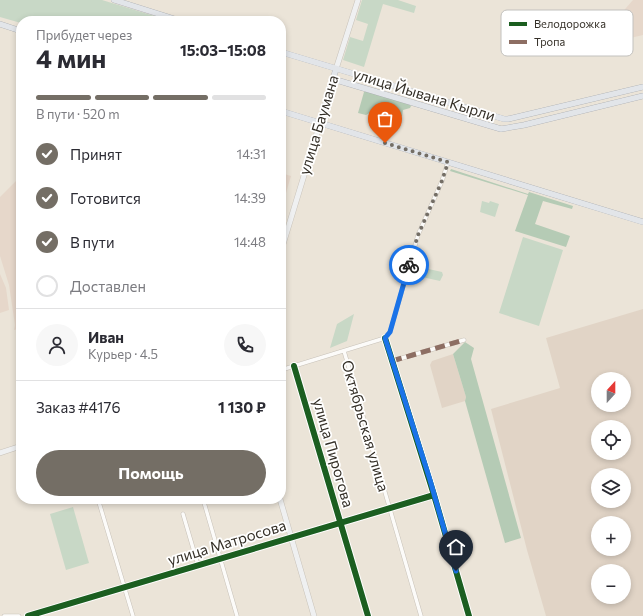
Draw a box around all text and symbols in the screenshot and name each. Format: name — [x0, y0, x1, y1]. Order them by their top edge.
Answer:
legend — [501, 10, 633, 56]
text: Велодорожка — [534, 17, 606, 30]
text: Прибудет через — [36, 27, 132, 43]
text: Тропа — [534, 35, 565, 48]
text: 15:03–15:08 — [180, 41, 266, 59]
text: 4 мин — [36, 42, 106, 73]
street label: улица Йывана Кырли — [351, 64, 498, 124]
street label: улица Баумана — [294, 73, 342, 177]
pin — [368, 102, 402, 143]
text: В пути · 520 m — [36, 106, 120, 122]
icon: bag — [374, 108, 396, 130]
icon: check — [36, 143, 58, 165]
text: Принят — [70, 145, 122, 163]
text: 14:31 — [237, 146, 266, 162]
icon: check — [36, 187, 58, 209]
text: Готовится — [70, 189, 141, 207]
text: 14:39 — [234, 190, 266, 206]
icon: check — [36, 231, 58, 253]
text: В пути — [70, 233, 115, 251]
text: 14:48 — [234, 234, 266, 250]
courier — [389, 245, 429, 285]
icon: bike — [398, 254, 420, 276]
text: Доставлен — [70, 277, 146, 295]
button: person — [36, 324, 78, 366]
button: phone — [224, 324, 266, 366]
text: Иван — [88, 328, 124, 346]
text: Курьер · 4.5 — [88, 346, 158, 362]
street label: Октябрьская улица — [339, 358, 393, 493]
north arrow — [591, 372, 631, 412]
map controls — [591, 372, 631, 604]
street label: улица Пирогова — [310, 396, 358, 509]
text: Заказ #4176 — [36, 398, 121, 416]
text: 1 130 ₽ — [218, 398, 266, 416]
button: locate — [591, 420, 631, 460]
button: Помощь — [36, 450, 266, 496]
button: layers — [591, 468, 631, 508]
street label: улица Матросова — [165, 515, 288, 569]
button: + — [591, 516, 631, 556]
pin — [439, 530, 473, 571]
icon: home — [445, 536, 467, 558]
button: − — [591, 564, 631, 604]

